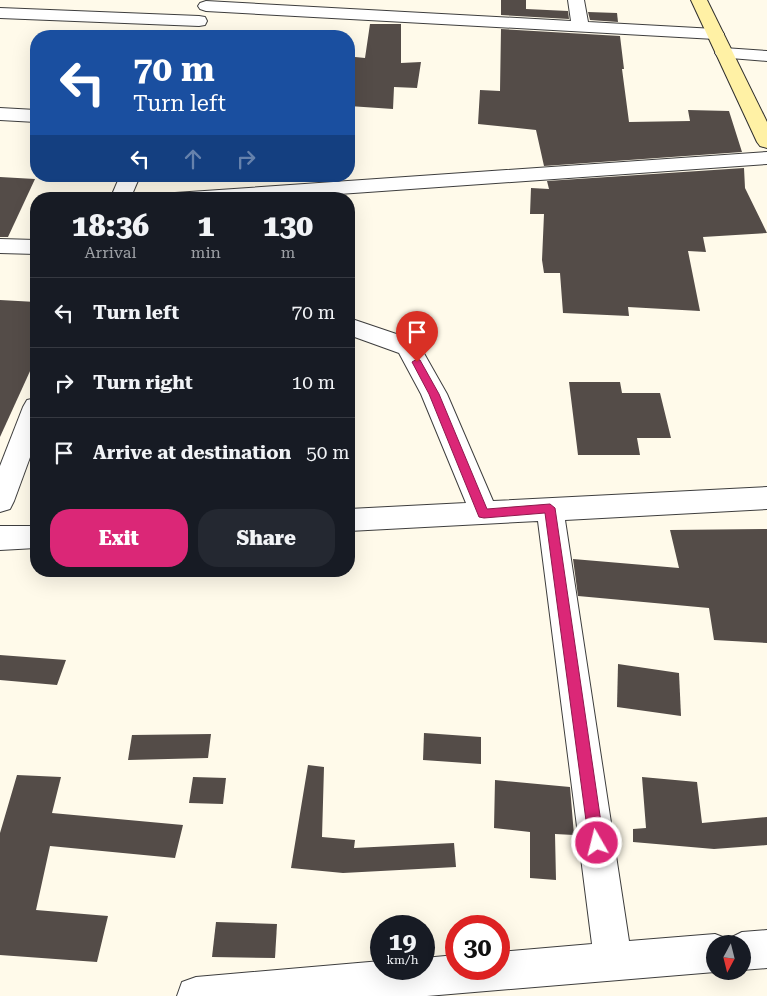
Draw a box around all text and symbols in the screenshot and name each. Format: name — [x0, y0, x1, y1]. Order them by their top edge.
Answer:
text: 70 m — [133, 49, 215, 90]
icon: left — [50, 50, 115, 115]
text: Turn left — [133, 91, 226, 116]
icon: left — [126, 145, 154, 173]
icon: ahead — [179, 145, 207, 173]
icon: right — [232, 145, 260, 173]
text: 18:36 — [72, 208, 149, 243]
text: 1 — [197, 208, 214, 243]
text: 130 — [263, 208, 313, 243]
text: Arrival — [84, 243, 136, 262]
text: min — [191, 243, 221, 262]
text: m — [281, 243, 295, 262]
icon: left — [50, 299, 78, 327]
text: Turn left — [93, 301, 179, 324]
text: 70 m — [292, 301, 335, 324]
pin — [396, 311, 438, 362]
icon: arrive — [403, 318, 431, 346]
icon: right — [50, 369, 78, 397]
text: Turn right — [93, 371, 193, 394]
text: 10 m — [292, 371, 335, 394]
icon: arrive — [50, 439, 78, 467]
text: Arrive at destination — [93, 441, 291, 464]
text: 50 m — [306, 441, 350, 464]
button: Exit — [50, 509, 188, 567]
button: Share — [198, 509, 335, 567]
position arrow — [570, 816, 622, 868]
speed limit sign: 30 — [445, 915, 510, 980]
text: 19 — [388, 927, 417, 956]
north arrow — [706, 935, 751, 980]
map controls — [706, 935, 751, 980]
text: km/h — [386, 953, 419, 967]

